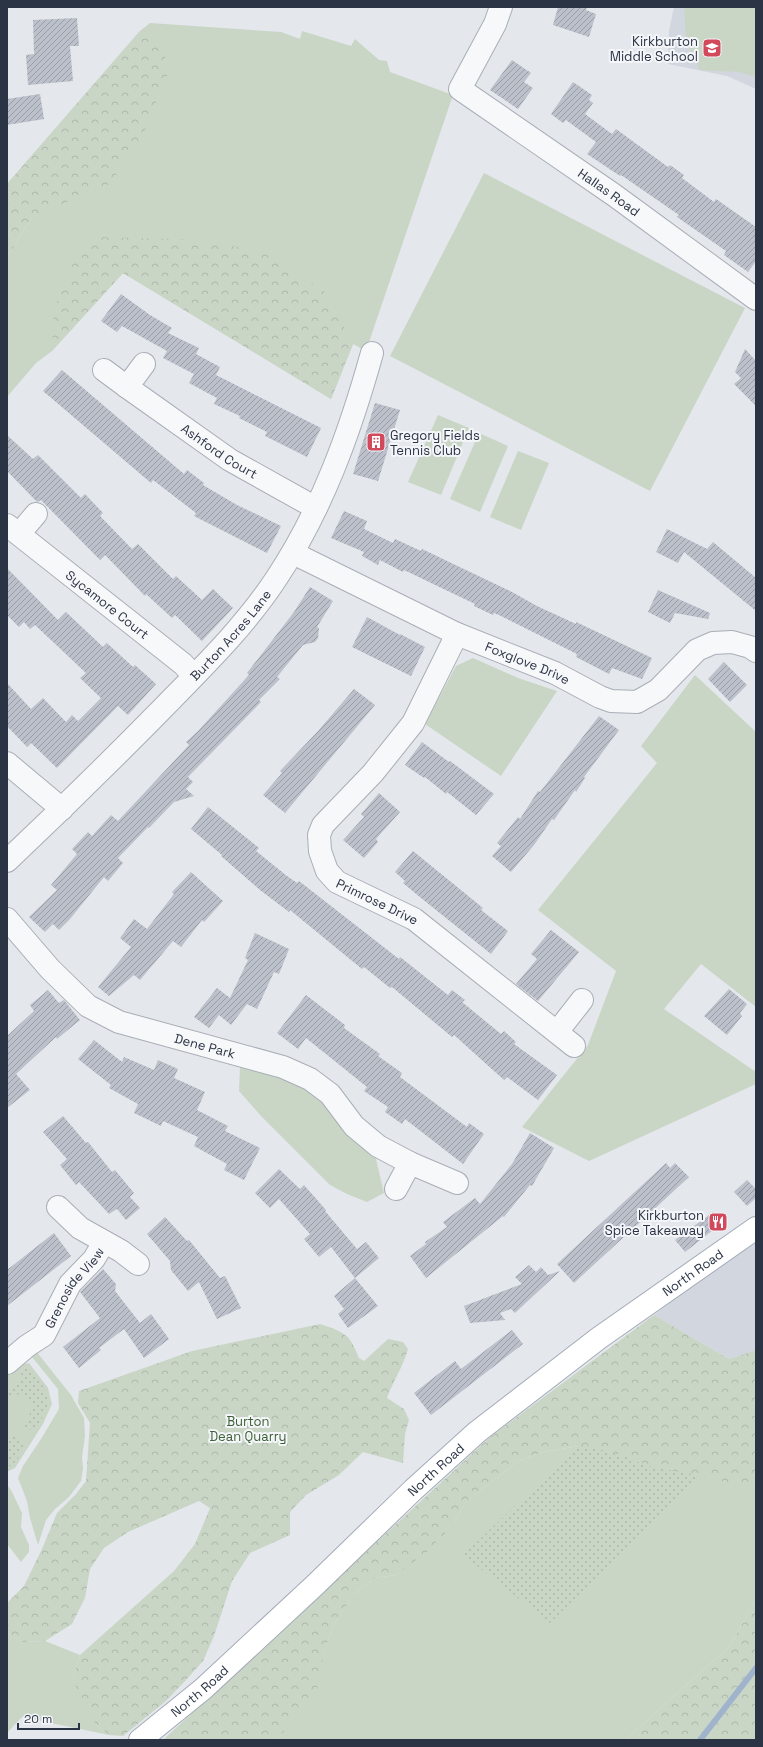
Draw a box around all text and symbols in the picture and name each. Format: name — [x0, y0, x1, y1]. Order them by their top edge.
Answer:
place label: Kirkburton Middle School — [610, 33, 698, 65]
school or university icon: Kirkburton Middle School — [701, 37, 723, 59]
street label: Hallas Road — [575, 164, 643, 220]
street label: Ashford Court — [178, 420, 260, 482]
place label: Gregory Fields Tennis Club — [390, 427, 480, 459]
building icon: Gregory Fields Tennis Club — [365, 431, 387, 453]
street label: Sycamore Court — [62, 566, 153, 642]
street label: Burton Acres Lane — [186, 586, 275, 684]
street label: Foxglove Drive — [483, 638, 573, 688]
street label: Primrose Drive — [334, 874, 421, 928]
street label: Dene Park — [173, 1029, 237, 1062]
place label: Kirkburton Spice Takeaway — [605, 1207, 704, 1239]
restaurant icon: Kirkburton Spice Takeaway — [707, 1211, 729, 1233]
street label: Grenoside View — [40, 1244, 108, 1331]
street label: North Road — [659, 1245, 726, 1300]
park label: Burton Dean Quarry — [210, 1413, 287, 1445]
street label: North Road — [404, 1439, 468, 1499]
street label: North Road — [167, 1661, 232, 1720]
scale bar — [18, 1705, 79, 1731]
text: 20 m — [24, 1711, 52, 1727]

